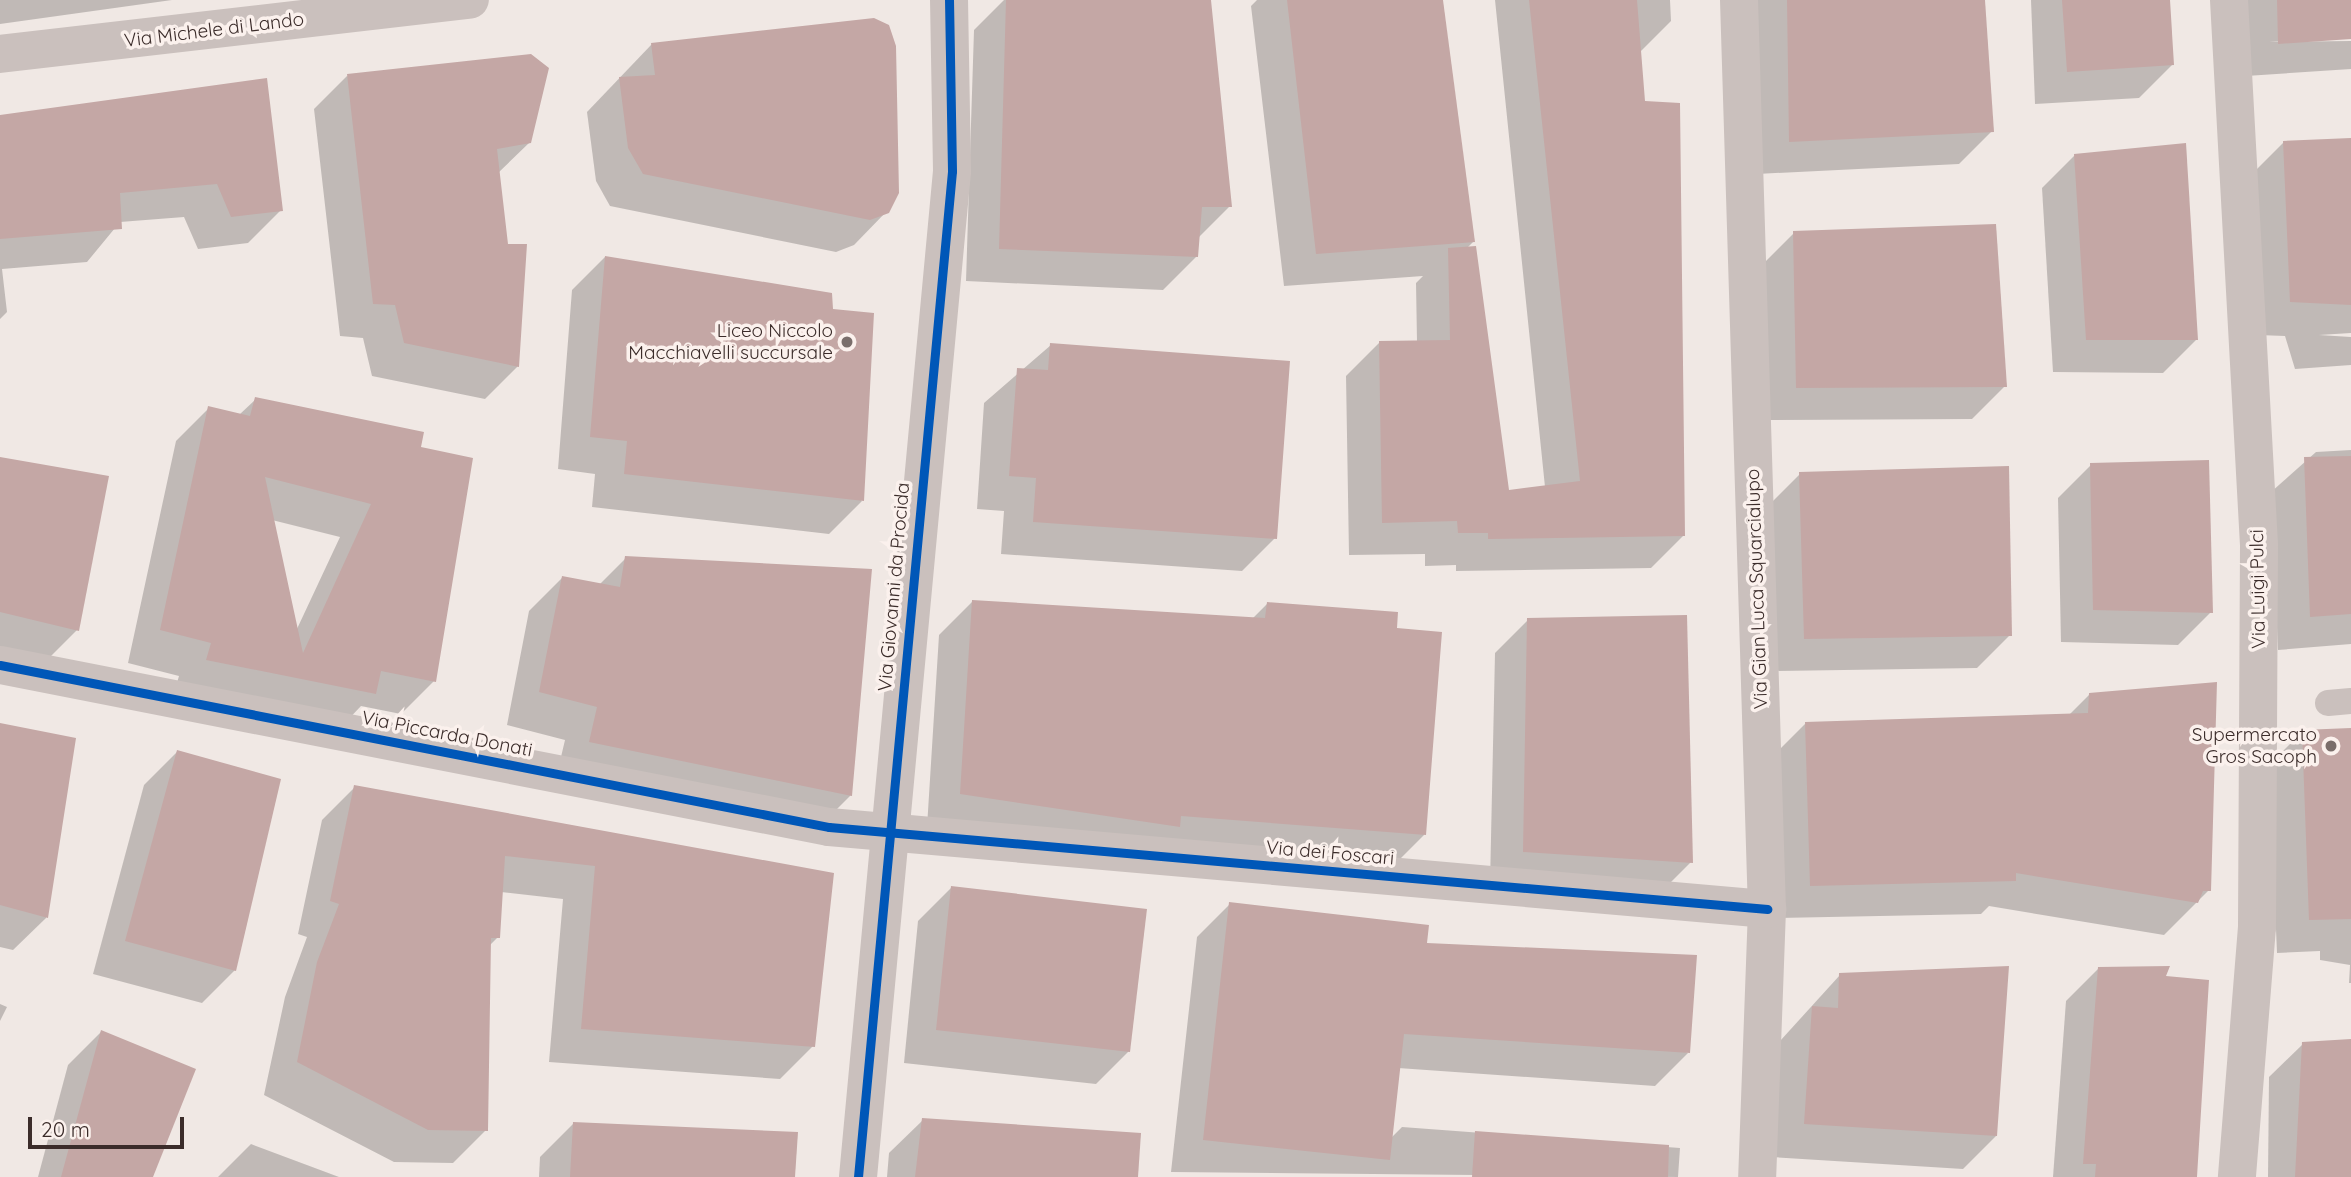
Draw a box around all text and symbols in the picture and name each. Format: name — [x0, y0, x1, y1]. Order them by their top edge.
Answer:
street label: Via Michele di Lando — [123, 8, 305, 52]
place label: Liceo Niccolo Macchiavelli succursale — [628, 320, 833, 364]
marker: Liceo Niccolo Macchiavelli succursale — [839, 334, 855, 350]
street label: Via Gian Luca Squarcialupo — [1741, 468, 1773, 710]
street label: Via Giovanni da Procida — [874, 482, 914, 692]
street label: Via Luigi Pulci — [2246, 529, 2270, 649]
street label: Via Piccarda Donati — [360, 706, 534, 762]
place label: Supermercato Gros Sacoph — [2192, 724, 2317, 768]
marker: Supermercato Gros Sacoph — [2323, 738, 2339, 754]
street label: Via dei Foscari — [1265, 836, 1395, 870]
scale bar — [32, 1104, 187, 1148]
text: 20 m — [41, 1116, 90, 1142]

